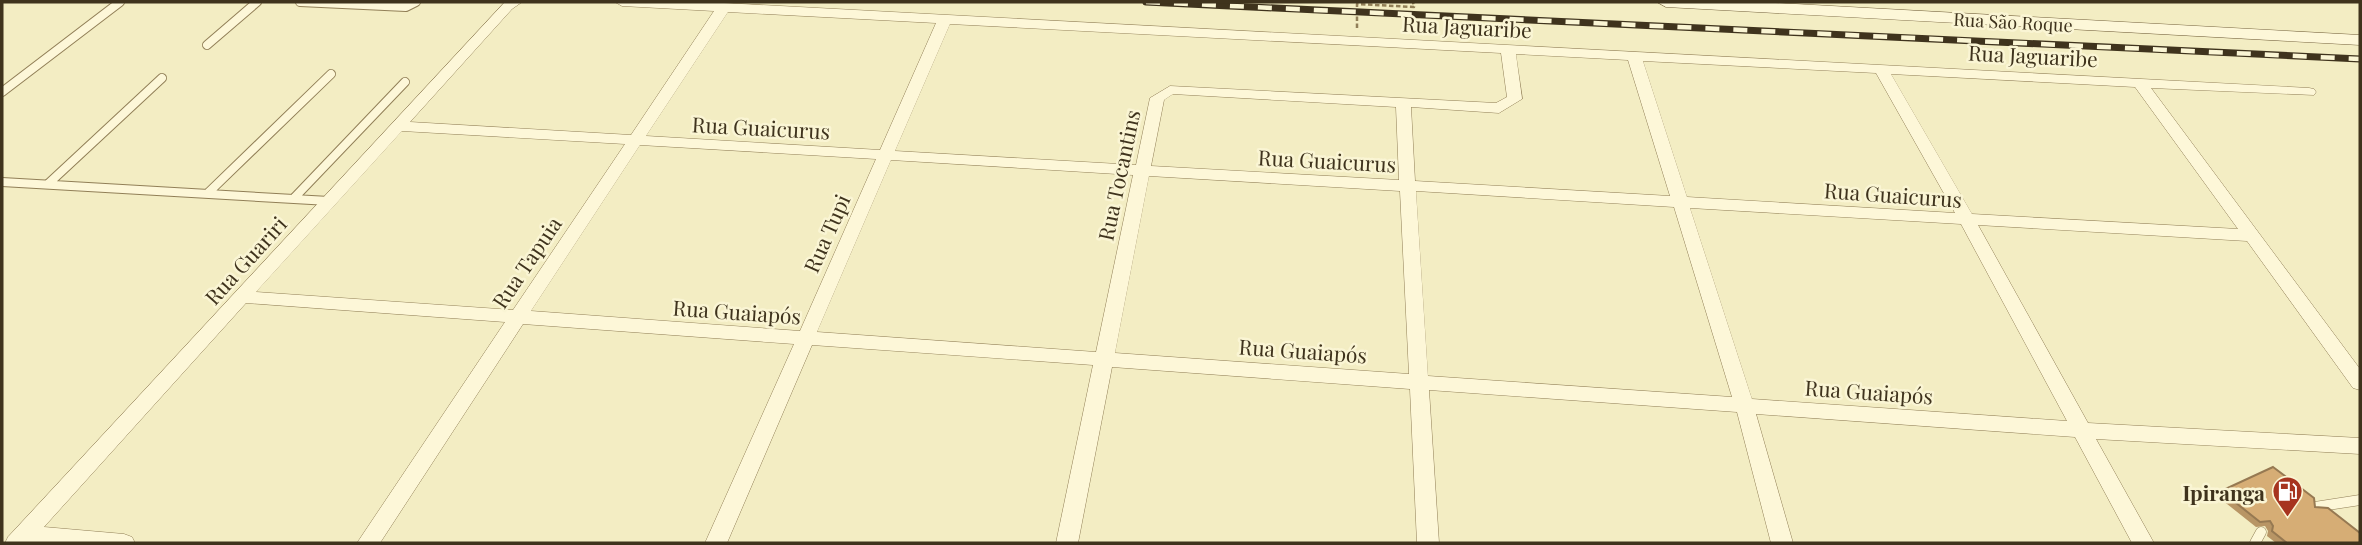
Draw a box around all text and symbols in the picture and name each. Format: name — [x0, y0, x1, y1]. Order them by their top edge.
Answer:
street label: Rua São Roque — [1953, 7, 2073, 37]
street label: Rua Jaguaribe — [1401, 9, 1533, 43]
street label: Rua Jaguaribe — [1967, 38, 2099, 72]
street label: Rua Tocantins — [1090, 107, 1146, 243]
street label: Rua Guaicurus — [691, 109, 831, 145]
street label: Rua Guaicurus — [1257, 142, 1397, 178]
street label: Rua Guaicurus — [1823, 175, 1963, 213]
street label: Rua Tupi — [796, 189, 856, 277]
street label: Rua Guariri — [198, 210, 292, 310]
street label: Rua Tapuia — [485, 210, 567, 313]
street label: Rua Guaiapós — [672, 293, 802, 329]
street label: Rua Guaiapós — [1238, 332, 1368, 368]
street label: Rua Guaiapós — [1804, 373, 1934, 409]
fuel station icon: Ipiranga — [2271, 475, 2305, 519]
place label: Ipiranga — [2182, 478, 2265, 506]

